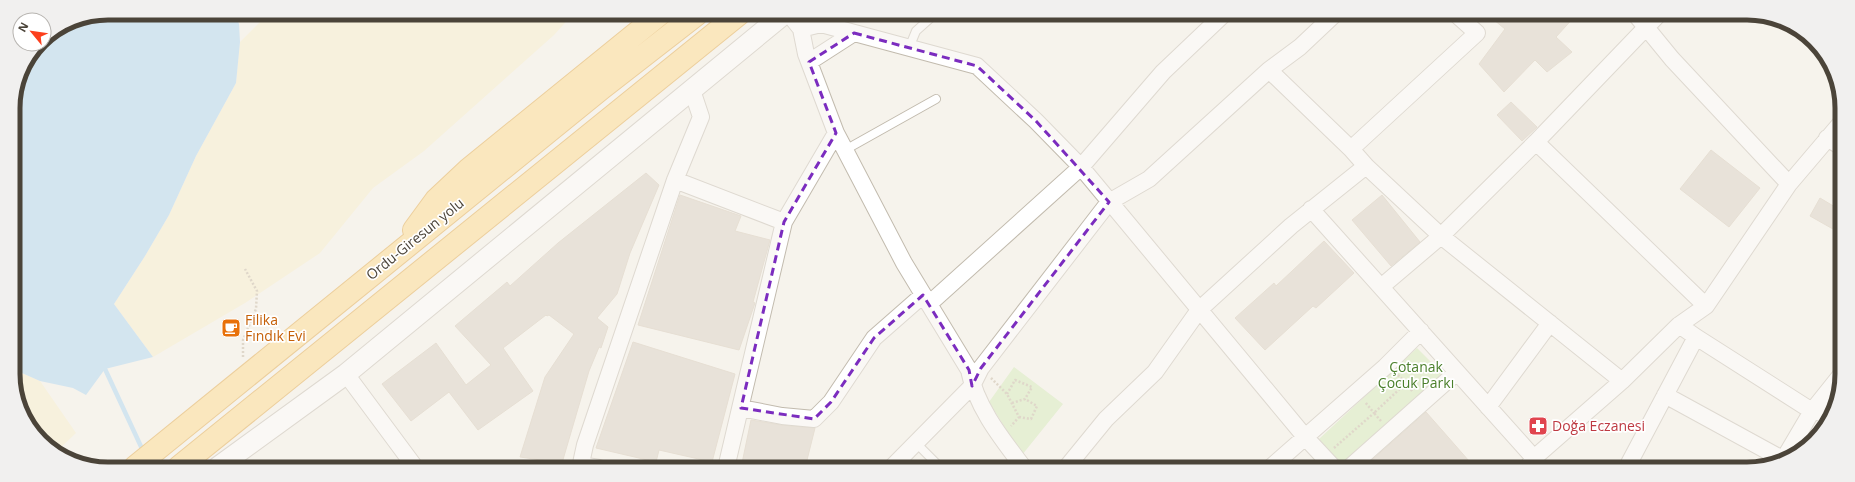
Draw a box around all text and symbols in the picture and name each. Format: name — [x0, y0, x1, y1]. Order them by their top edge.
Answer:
north arrow — [12, 12, 52, 52]
text: N — [14, 19, 32, 34]
street label: Ordu-Giresun yolu — [362, 193, 468, 284]
place label: Filika Fındık Evi — [245, 310, 306, 345]
cafe icon: Filika Fındık Evi — [220, 317, 242, 339]
park label: Çotanak Çocuk Parkı — [1378, 357, 1454, 392]
pharmacy icon: Doğa Eczanesi — [1527, 415, 1549, 437]
place label: Doğa Eczanesi — [1552, 416, 1645, 435]

